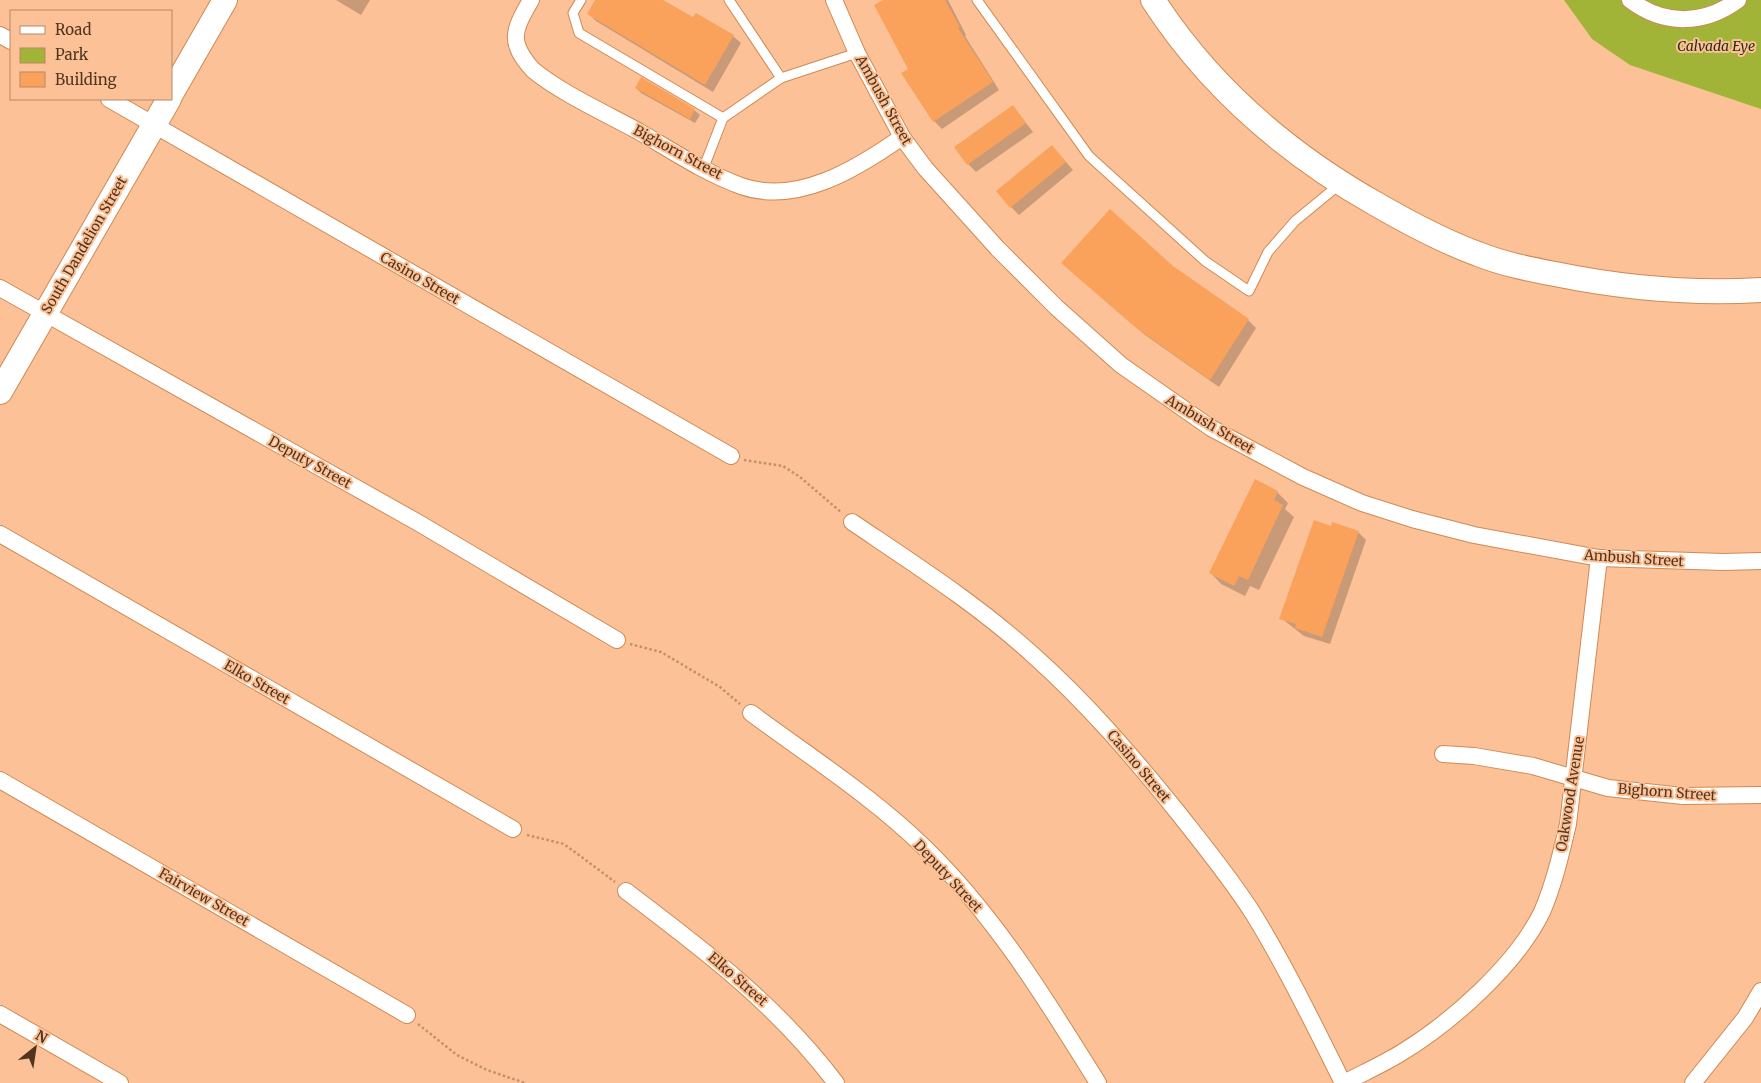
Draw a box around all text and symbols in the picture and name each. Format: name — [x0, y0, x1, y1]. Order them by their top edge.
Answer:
legend — [10, 10, 172, 100]
text: Road — [55, 20, 91, 39]
park label: Calvada Eye — [1677, 37, 1755, 55]
text: Park — [55, 45, 89, 64]
street label: Ambush Street — [851, 51, 916, 149]
text: Building — [55, 70, 117, 89]
street label: Bighorn Street — [630, 121, 726, 183]
street label: South Dandelion Street — [37, 172, 131, 317]
street label: Casino Street — [377, 248, 463, 308]
street label: Ambush Street — [1162, 390, 1258, 458]
street label: Deputy Street — [265, 432, 355, 493]
street label: Ambush Street — [1582, 545, 1685, 571]
street label: Elko Street — [221, 656, 294, 708]
street label: Casino Street — [1104, 726, 1175, 806]
street label: Oakwood Avenue — [1552, 735, 1588, 853]
street label: Bighorn Street — [1617, 780, 1717, 804]
street label: Deputy Street — [910, 836, 986, 916]
street label: Fairview Street — [155, 864, 253, 931]
street label: Elko Street — [704, 948, 772, 1010]
north arrow — [10, 1023, 60, 1073]
text: N — [32, 1026, 51, 1047]

